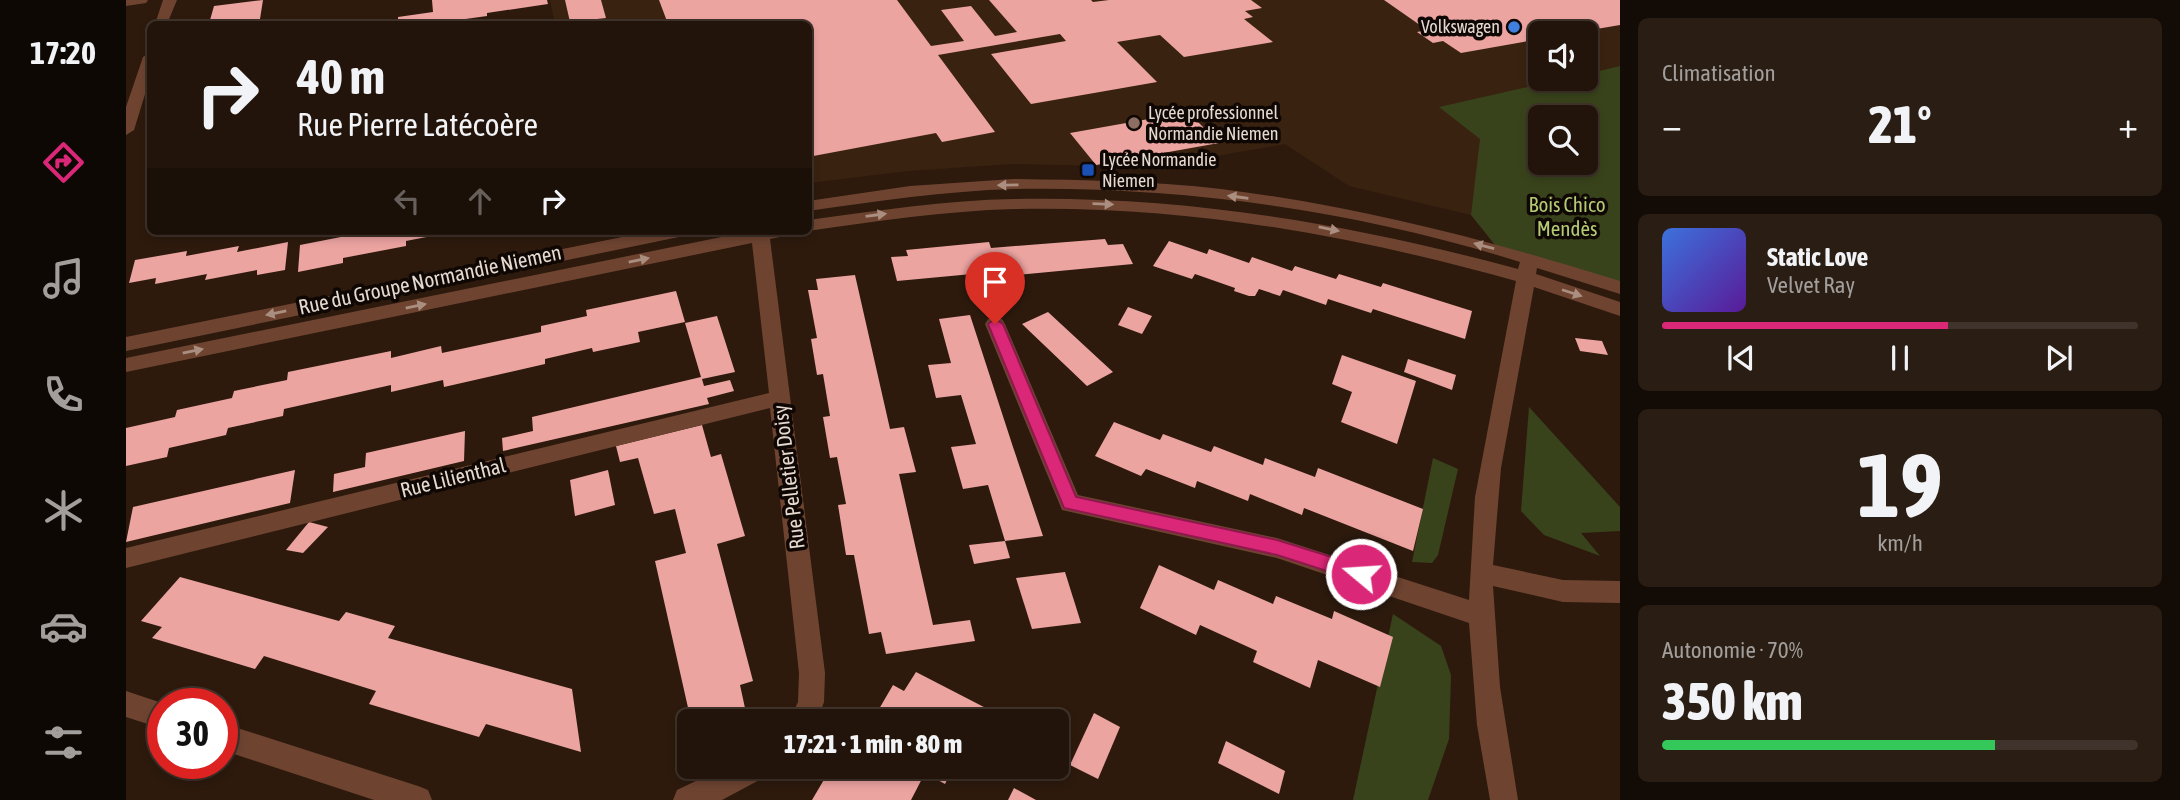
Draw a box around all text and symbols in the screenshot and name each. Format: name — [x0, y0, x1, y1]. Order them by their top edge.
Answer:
place label: Volkswagen — [1421, 16, 1500, 37]
marker: Volkswagen — [1506, 19, 1522, 35]
map controls — [1528, 21, 1598, 175]
button: sound — [1528, 21, 1598, 91]
text: 17:20 — [30, 34, 96, 71]
text: 40 m — [297, 48, 385, 104]
icon: right — [182, 49, 273, 140]
text: Climatisation — [1662, 60, 1776, 86]
text: 21° — [1868, 94, 1932, 154]
place label: Lycée professionnel Normandie Niemen — [1148, 102, 1279, 144]
text: − — [1662, 103, 1682, 146]
text: + — [2118, 103, 2138, 146]
button: search — [1528, 105, 1598, 175]
text: Rue Pierre Latécoère — [297, 106, 538, 143]
marker: Lycée professionnel Normandie Niemen — [1126, 115, 1142, 131]
icon: directions — [39, 138, 88, 187]
place label: Lycée Normandie Niemen — [1102, 149, 1216, 191]
marker: Lycée Normandie Niemen — [1080, 162, 1096, 178]
one-way arrow — [997, 179, 1019, 191]
icon: left — [388, 182, 426, 220]
icon: ahead — [461, 182, 499, 220]
icon: right — [534, 182, 572, 220]
one-way arrow — [1226, 191, 1248, 202]
park label: Bois Chico Mendès — [1528, 192, 1606, 240]
one-way arrow — [1092, 199, 1114, 210]
one-way arrow — [865, 210, 887, 221]
one-way arrow — [1318, 224, 1340, 235]
street label: Rue du Groupe Normandie Niemen — [296, 239, 563, 319]
one-way arrow — [1473, 240, 1495, 251]
text: Static Love — [1767, 242, 1868, 272]
pin — [965, 252, 1025, 324]
icon: music — [39, 254, 88, 303]
one-way arrow — [628, 255, 650, 266]
icon: arrive — [976, 263, 1014, 301]
text: Velvet Ray — [1767, 272, 1855, 298]
one-way arrow — [1562, 288, 1583, 299]
one-way arrow — [405, 300, 427, 311]
one-way arrow — [265, 307, 287, 318]
icon: previous — [1722, 339, 1760, 377]
icon: pause — [1881, 339, 1919, 377]
icon: next — [2040, 339, 2078, 377]
one-way arrow — [182, 346, 204, 357]
icon: phone — [39, 370, 88, 419]
street label: Rue Pelletier Doisy — [767, 403, 809, 551]
text: 19 — [1857, 432, 1943, 536]
street label: Rue Lilienthal — [398, 452, 508, 502]
icon: climate — [39, 486, 88, 535]
text: km/h — [1877, 530, 1923, 556]
position arrow — [1324, 537, 1398, 611]
icon: car — [39, 602, 88, 651]
text: Autonomie · 70% — [1662, 637, 1803, 663]
text: 350 km — [1662, 671, 1803, 731]
speed limit sign: 30 — [147, 688, 238, 779]
icon: filters — [39, 718, 88, 767]
text: 17:21 · 1 min · 80 m — [784, 729, 962, 759]

